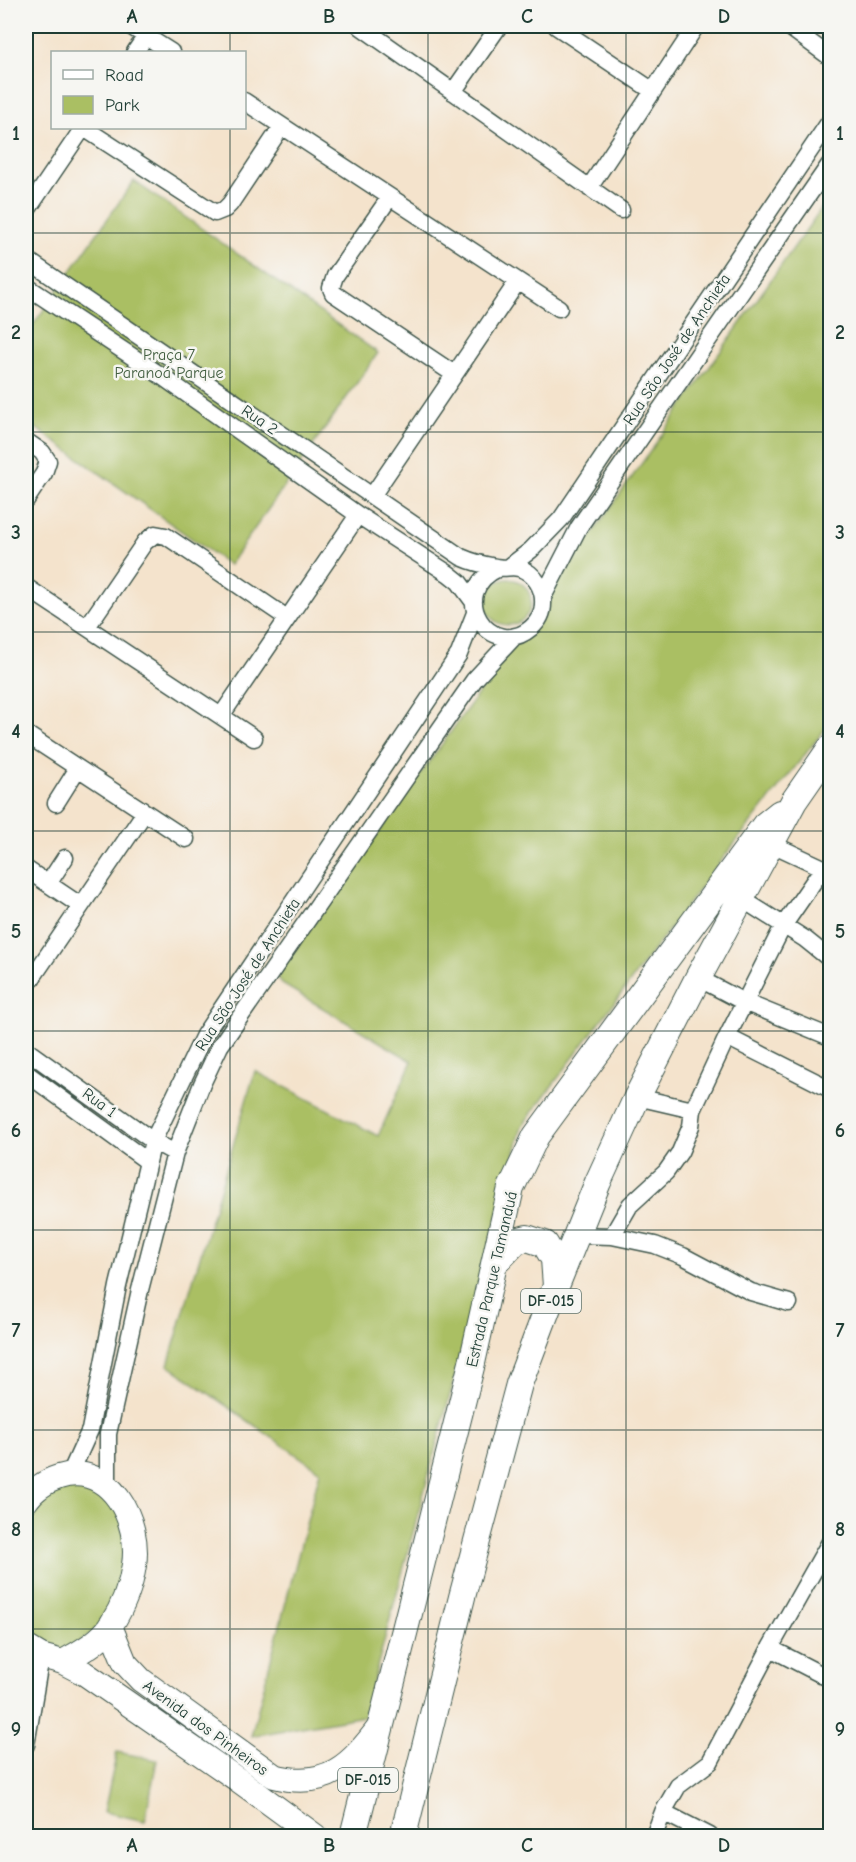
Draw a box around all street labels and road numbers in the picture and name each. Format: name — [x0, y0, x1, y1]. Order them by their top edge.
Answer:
street label: Rua São José de Anchieta — [620, 271, 734, 428]
street label: Rua 2 — [238, 401, 281, 438]
street label: Rua São José de Anchieta — [192, 895, 304, 1054]
street label: Rua 1 — [79, 1084, 120, 1121]
street label: Estrada Parque Tamanduá — [463, 1189, 521, 1369]
road number: DF-015 — [521, 1289, 581, 1313]
street label: Avenida dos Pinheiros — [140, 1676, 272, 1779]
road number: DF-015 — [338, 1768, 398, 1792]

